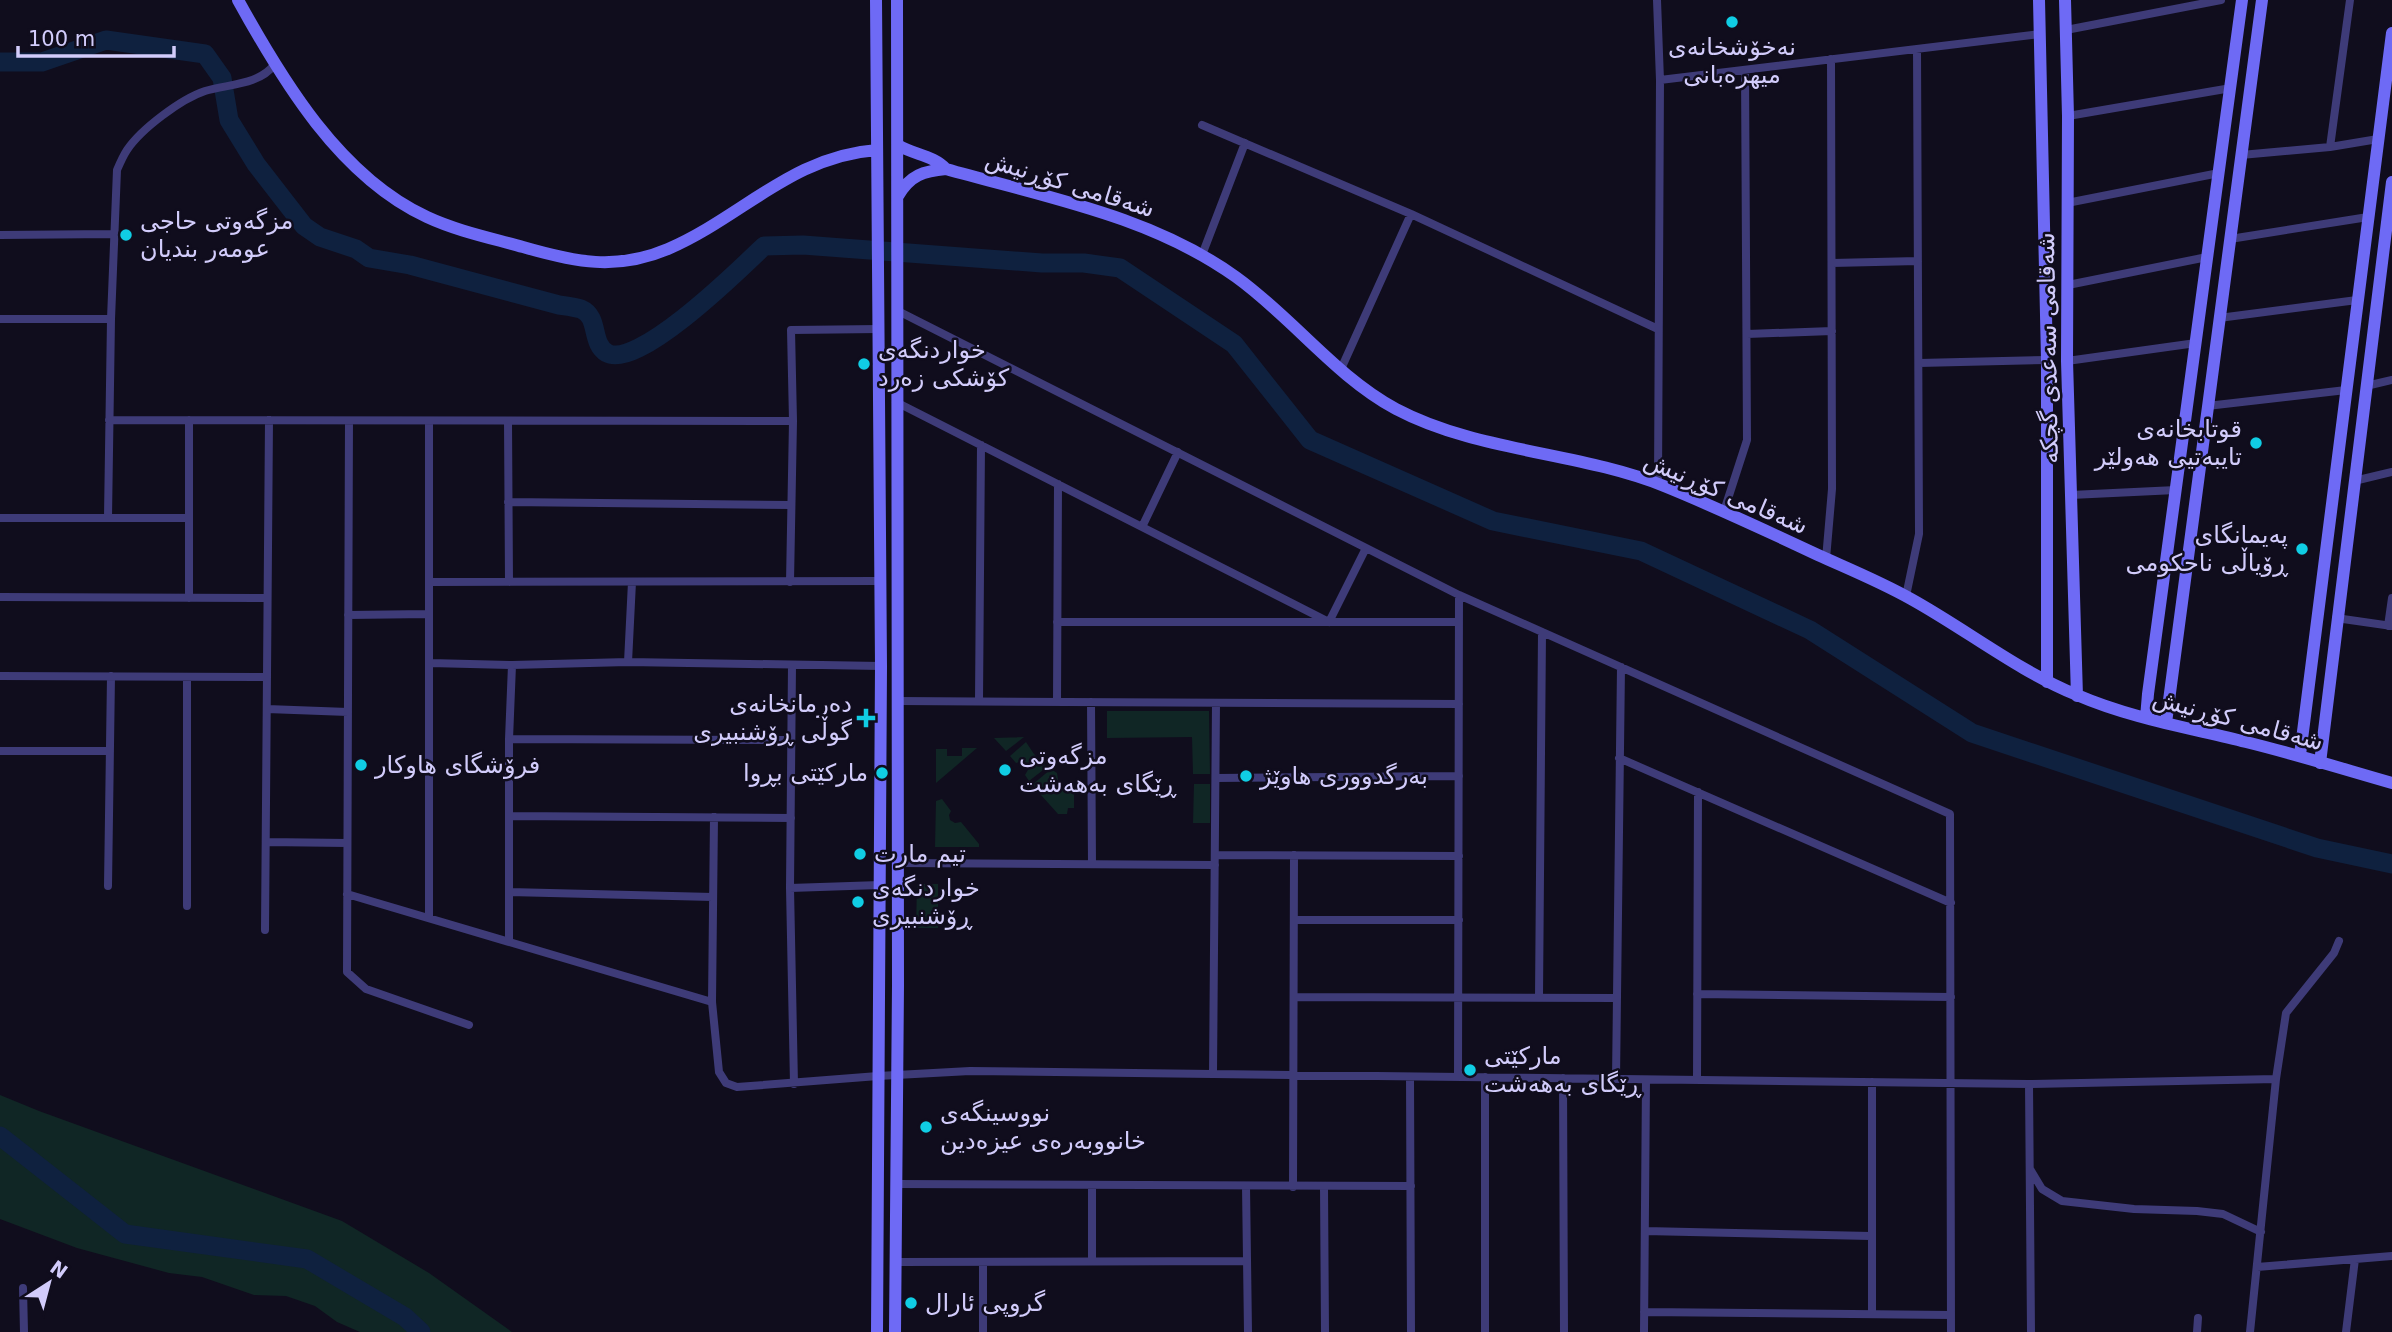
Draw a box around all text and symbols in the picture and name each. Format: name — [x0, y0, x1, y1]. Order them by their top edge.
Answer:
scale bar — [18, 14, 173, 58]
marker: نەخۆشخانەی میهرەبانی — [1724, 14, 1740, 30]
text: 100 m — [28, 27, 95, 51]
place label: نەخۆشخانەی میهرەبانی — [1668, 33, 1796, 89]
street label: شەقامی کۆڕنیش — [982, 145, 1158, 223]
place label: مزگەوتی حاجی عومەر بندیان — [140, 207, 293, 263]
marker: مزگەوتی حاجی عومەر بندیان — [118, 227, 134, 243]
street label: شەقامی سەعدی گچکە — [2032, 232, 2064, 464]
place label: خواردنگەی کۆشکی زەرد — [878, 336, 1010, 392]
marker: خواردنگەی کۆشکی زەرد — [856, 356, 872, 372]
place label: قوتابخانەی تایبەتیی هەولێر — [2094, 415, 2242, 471]
marker: قوتابخانەی تایبەتیی هەولێر — [2248, 435, 2264, 451]
street label: شەقامی کۆڕنیش — [1640, 446, 1812, 540]
place label: پەیمانگای ڕۆیاڵی ناحکومی — [2125, 521, 2289, 577]
marker: پەیمانگای ڕۆیاڵی ناحکومی — [2294, 541, 2310, 557]
street label: شەقامی کۆڕنیش — [2150, 684, 2326, 756]
place label: دەرمانخانەی گوڵی ڕۆشنبیری — [693, 690, 853, 746]
marker: دەرمانخانەی گوڵی ڕۆشنبیری — [858, 710, 874, 726]
place label: مزگەوتی ڕێگای بەھەشت — [1019, 742, 1177, 798]
place label: فرۆشگای ھاوکار — [374, 751, 540, 779]
marker: فرۆشگای ھاوکار — [353, 757, 369, 773]
place label: مارکێتی بڕوا — [743, 759, 868, 787]
marker: مزگەوتی ڕێگای بەھەشت — [997, 762, 1013, 778]
place label: بەرگدووری هاوێژ — [1259, 762, 1428, 790]
marker: مارکێتی بڕوا — [874, 765, 890, 781]
marker: بەرگدووری هاوێژ — [1238, 768, 1254, 784]
place label: تیم مارت — [874, 840, 966, 868]
marker: تیم مارت — [852, 846, 868, 862]
place label: خواردنگەی ڕۆشنبیری — [872, 874, 980, 930]
marker: خواردنگەی ڕۆشنبیری — [850, 894, 866, 910]
place label: مارکێتی ڕێگای بەهەشت — [1484, 1042, 1642, 1098]
marker: مارکێتی ڕێگای بەهەشت — [1462, 1062, 1478, 1078]
place label: نووسینگەی خانووبەرەی عیزەدین — [940, 1099, 1146, 1155]
marker: نووسینگەی خانووبەرەی عیزەدین — [918, 1119, 934, 1135]
north arrow — [14, 1248, 84, 1318]
text: N — [46, 1256, 72, 1283]
place label: گروپی ئارال — [925, 1289, 1046, 1317]
marker: گروپی ئارال — [903, 1295, 919, 1311]

